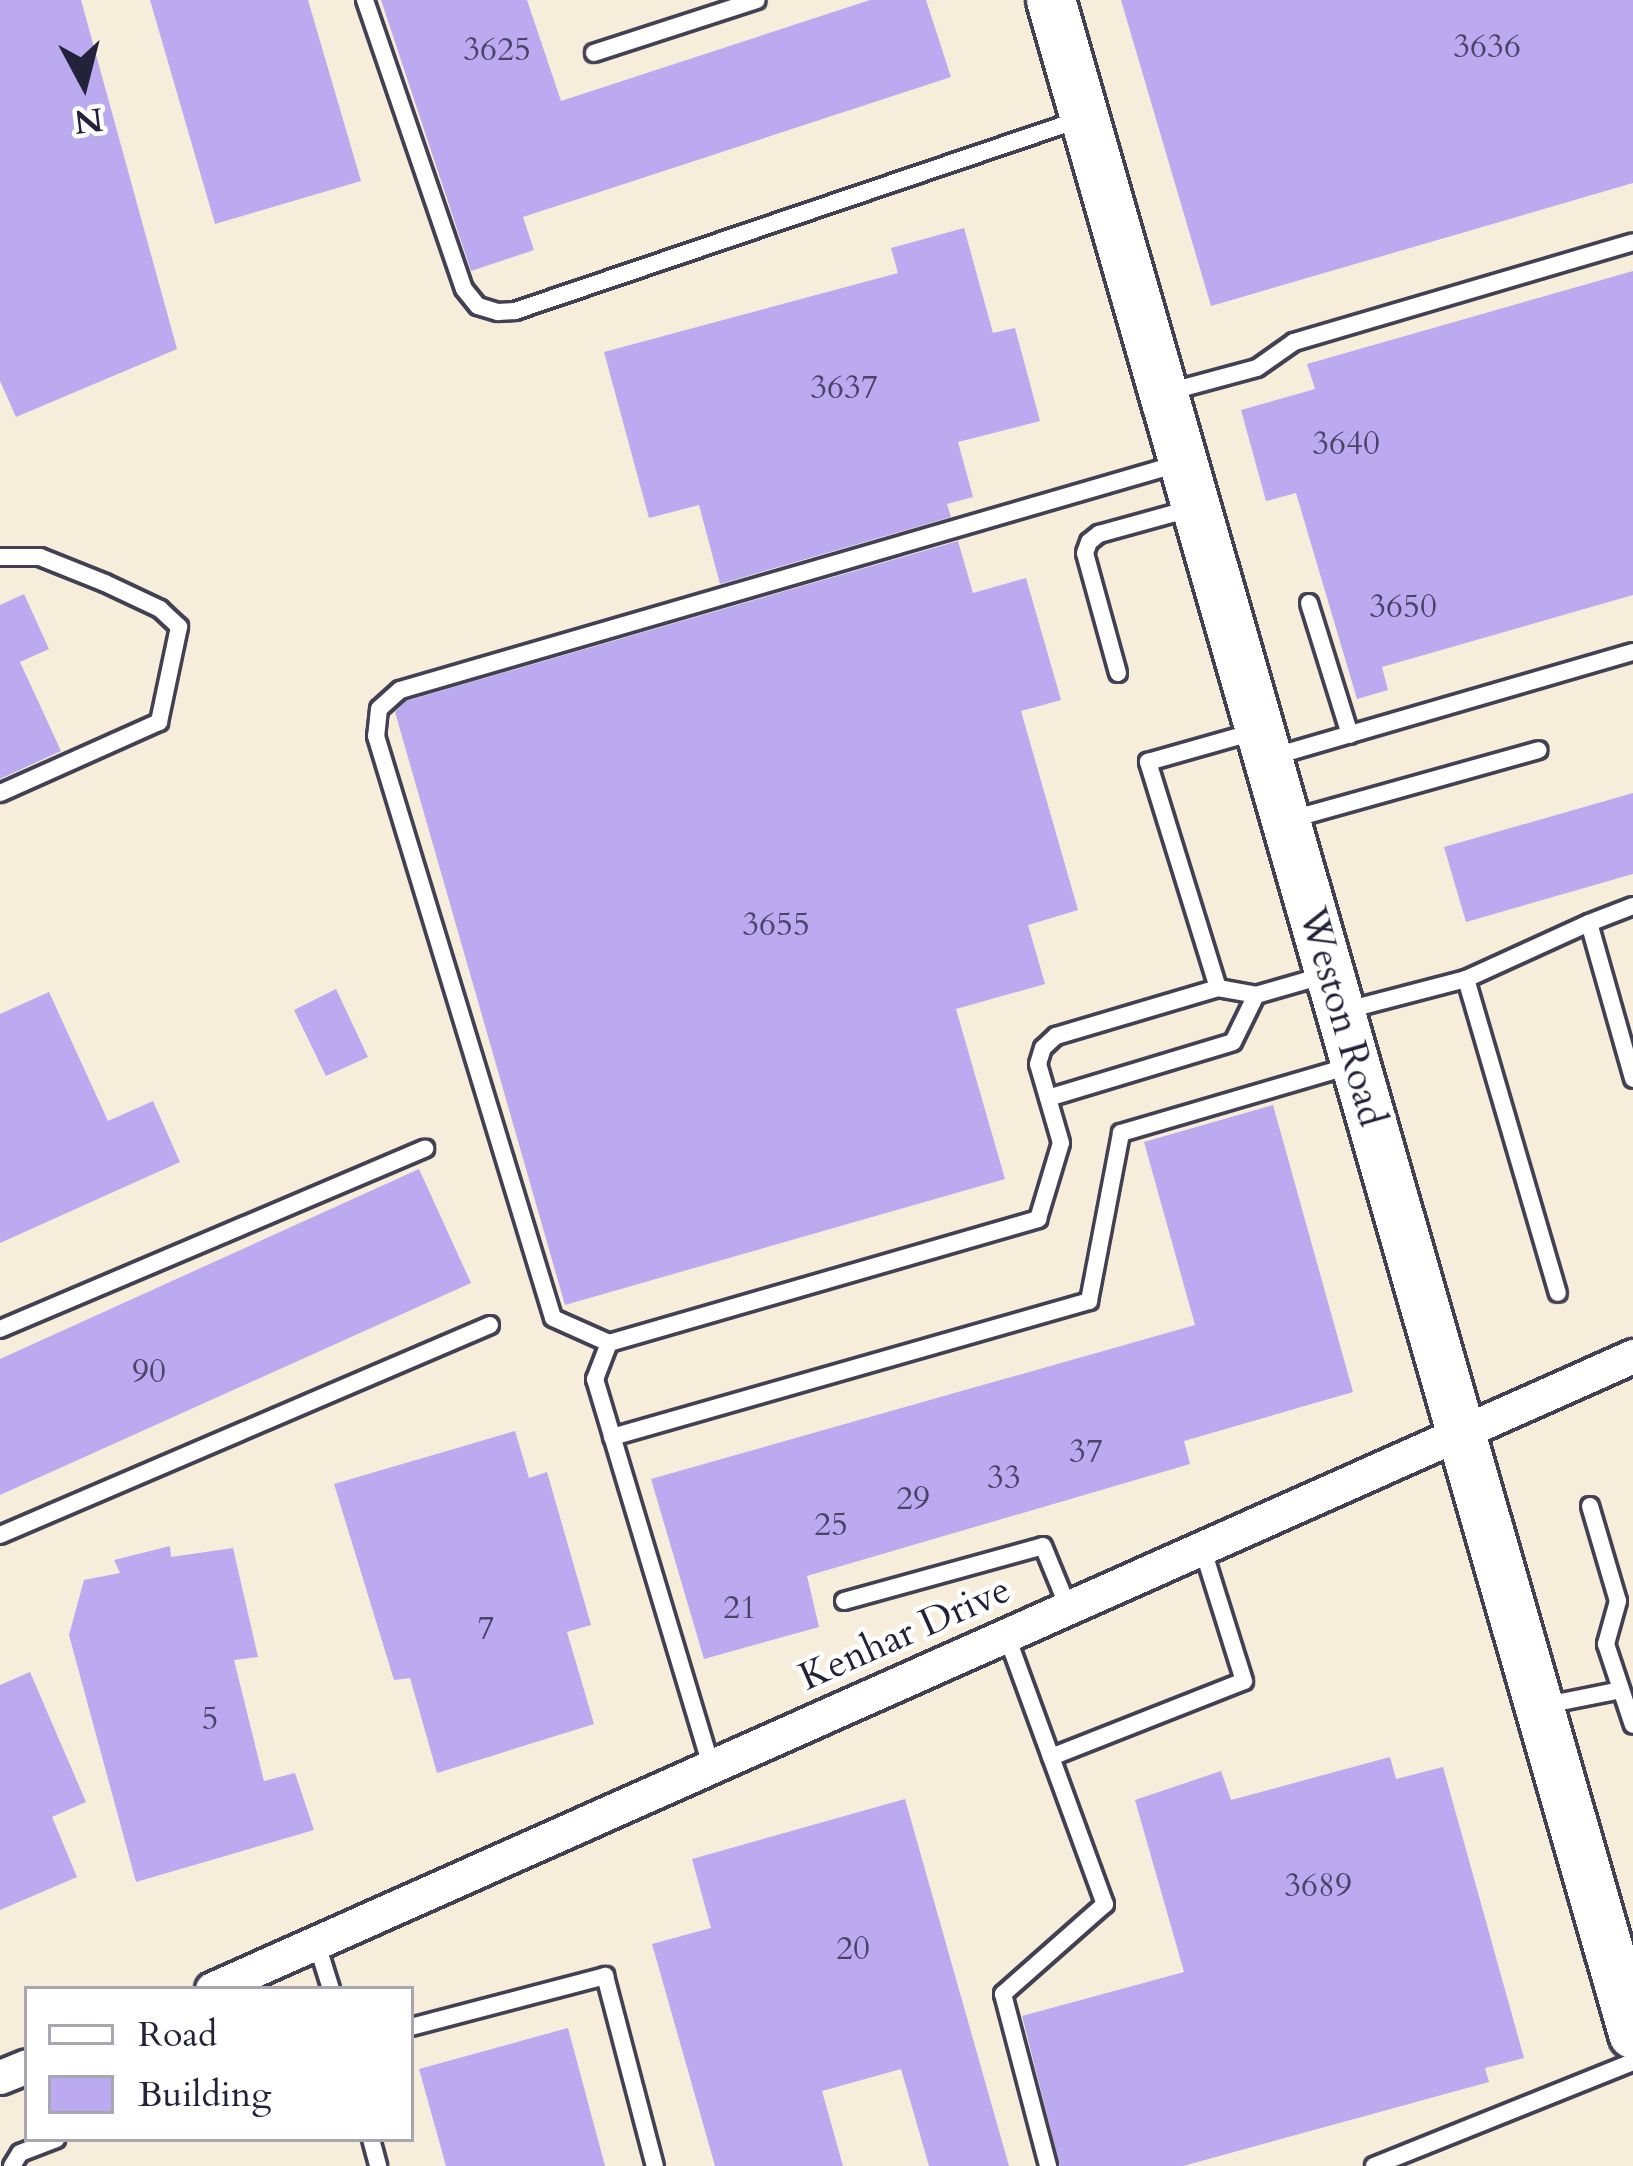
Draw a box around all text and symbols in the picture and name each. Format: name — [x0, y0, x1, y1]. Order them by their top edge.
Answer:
north arrow — [24, 24, 144, 144]
house number: 3636 — [1453, 27, 1521, 67]
house number: 3625 — [463, 30, 531, 70]
text: N — [72, 96, 105, 144]
house number: 3637 — [810, 368, 878, 408]
house number: 3640 — [1312, 424, 1380, 464]
house number: 3650 — [1369, 587, 1437, 627]
street label: Weston Road — [1288, 902, 1396, 1132]
house number: 3655 — [742, 905, 810, 945]
house number: 90 — [132, 1352, 166, 1392]
house number: 37 — [1069, 1432, 1103, 1472]
house number: 33 — [987, 1458, 1021, 1498]
house number: 29 — [896, 1479, 930, 1519]
house number: 25 — [814, 1505, 848, 1545]
street label: Kenhar Drive — [792, 1567, 1018, 1701]
house number: 21 — [723, 1588, 757, 1628]
house number: 7 — [478, 1609, 494, 1649]
house number: 5 — [202, 1699, 218, 1739]
house number: 3689 — [1284, 1866, 1352, 1906]
house number: 20 — [836, 1929, 870, 1969]
legend — [24, 1986, 414, 2142]
text: Road — [138, 2010, 217, 2059]
text: Building — [138, 2070, 271, 2119]

